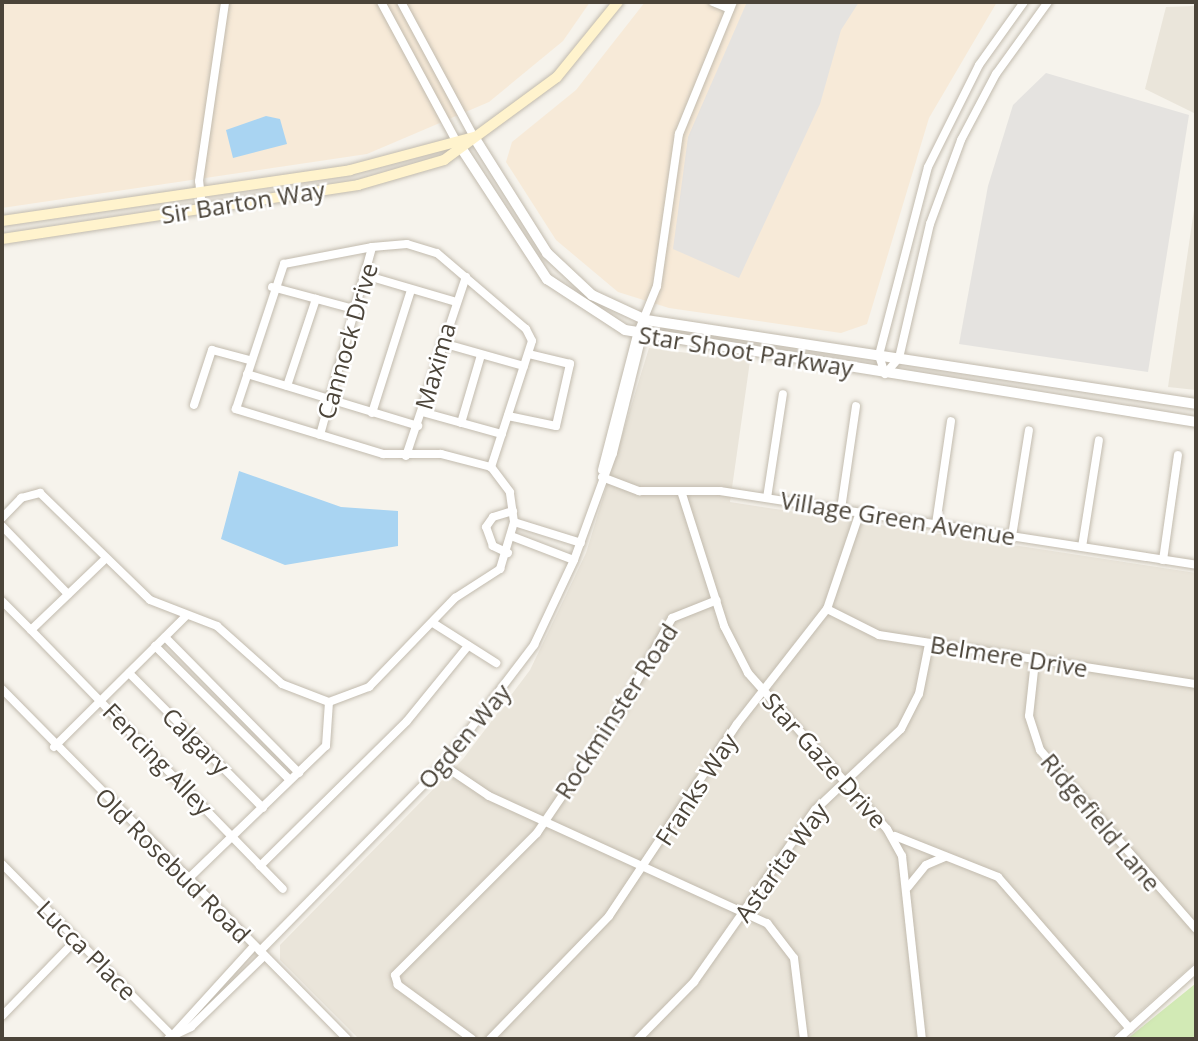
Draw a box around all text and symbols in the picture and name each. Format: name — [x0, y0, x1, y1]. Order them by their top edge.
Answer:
street label: Sir Barton Way — [159, 175, 327, 229]
street label: Cannock Drive — [311, 259, 383, 423]
street label: Maxima — [409, 319, 461, 413]
street label: Star Shoot Parkway — [637, 320, 855, 382]
street label: Village Green Avenue — [779, 485, 1017, 551]
street label: Rockminster Road — [549, 618, 683, 804]
street label: Belmere Drive — [928, 629, 1090, 683]
street label: Ogden Way — [412, 678, 516, 794]
street label: Star Gaze Drive — [757, 687, 893, 833]
street label: Fencing Alley — [97, 697, 219, 821]
street label: Calgary — [157, 702, 235, 780]
street label: Franks Way — [649, 727, 743, 851]
street label: Ridgefield Lane — [1035, 747, 1167, 897]
street label: Old Rosebud Road — [89, 781, 257, 949]
street label: Astarita Way — [728, 797, 834, 927]
street label: Lucca Place — [31, 894, 143, 1006]

